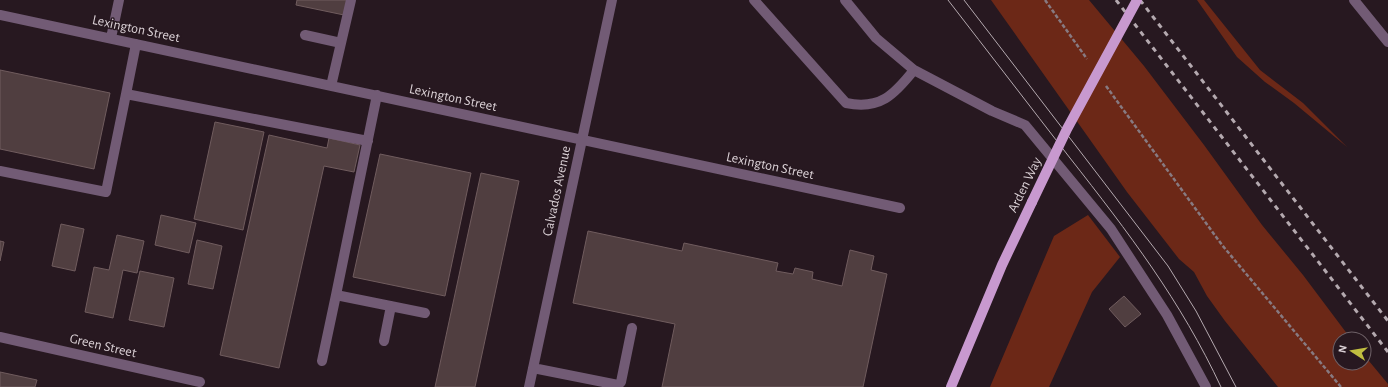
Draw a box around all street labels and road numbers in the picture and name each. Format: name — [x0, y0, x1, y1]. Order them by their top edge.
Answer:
street label: Lexington Street — [91, 13, 182, 45]
street label: Lexington Street — [408, 82, 499, 114]
street label: Calvados Avenue — [541, 145, 573, 237]
street label: Lexington Street — [725, 150, 816, 182]
street label: Arden Way — [1006, 155, 1044, 215]
street label: Green Street — [68, 332, 138, 361]

